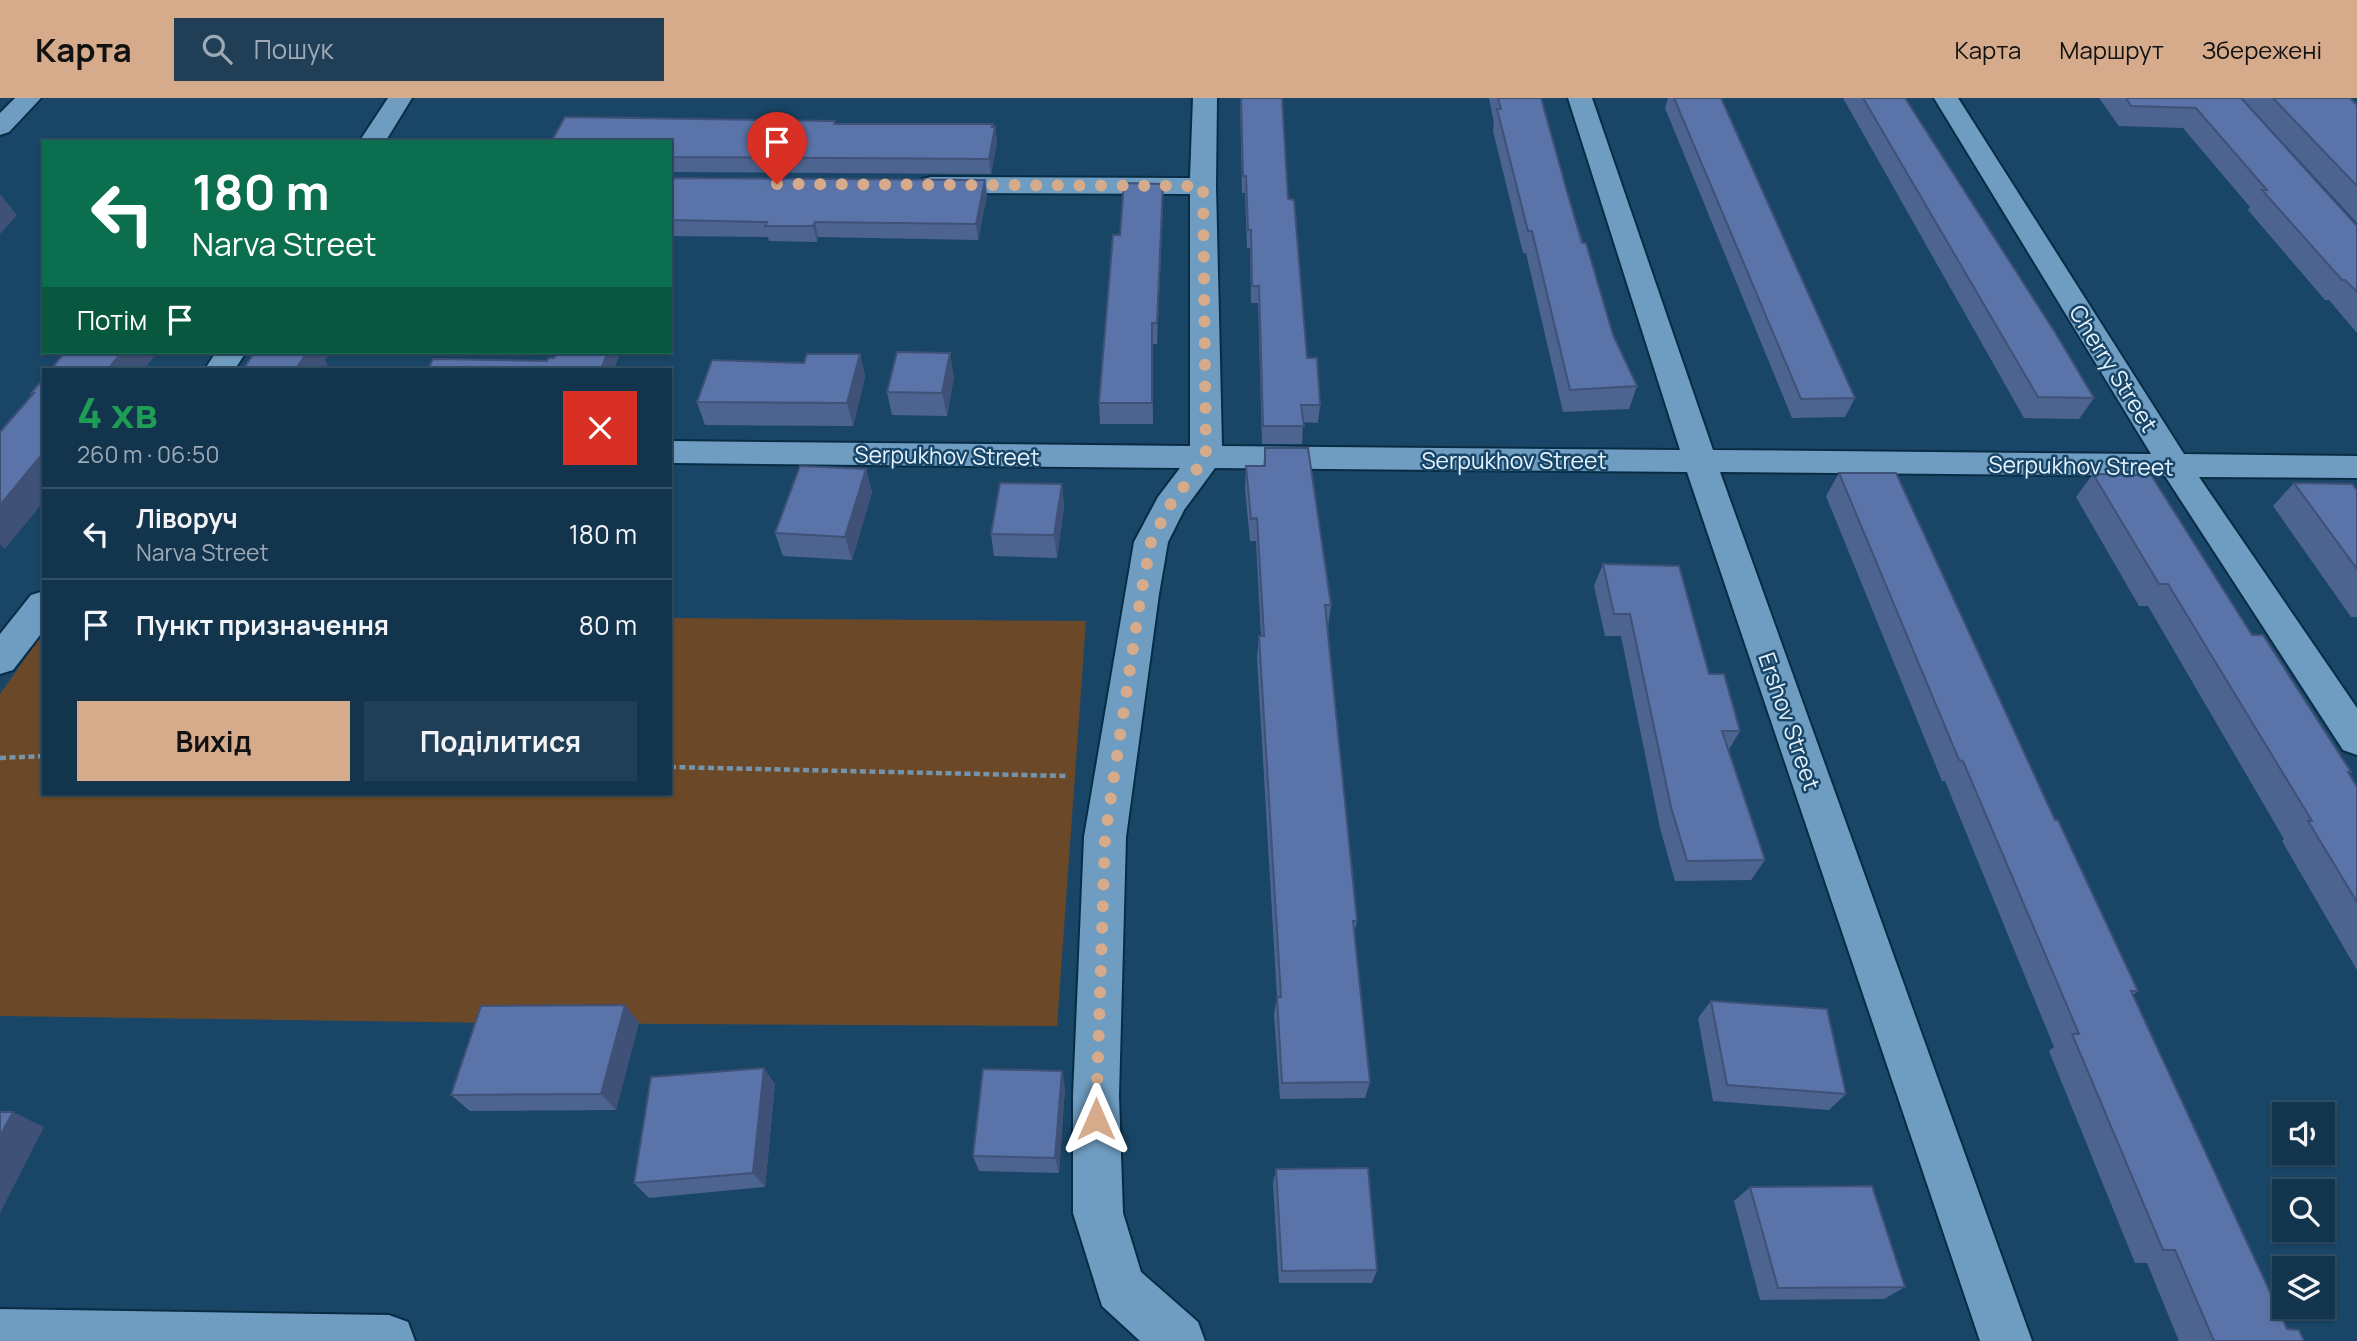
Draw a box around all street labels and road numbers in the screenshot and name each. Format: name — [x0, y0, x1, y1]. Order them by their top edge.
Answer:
street label: Cherry Street — [2062, 298, 2166, 438]
street label: Serpukhov Street — [854, 437, 1040, 473]
street label: Serpukhov Street — [1421, 444, 1607, 476]
street label: Serpukhov Street — [1988, 447, 2174, 483]
street label: Ershov Street — [1751, 648, 1829, 794]

